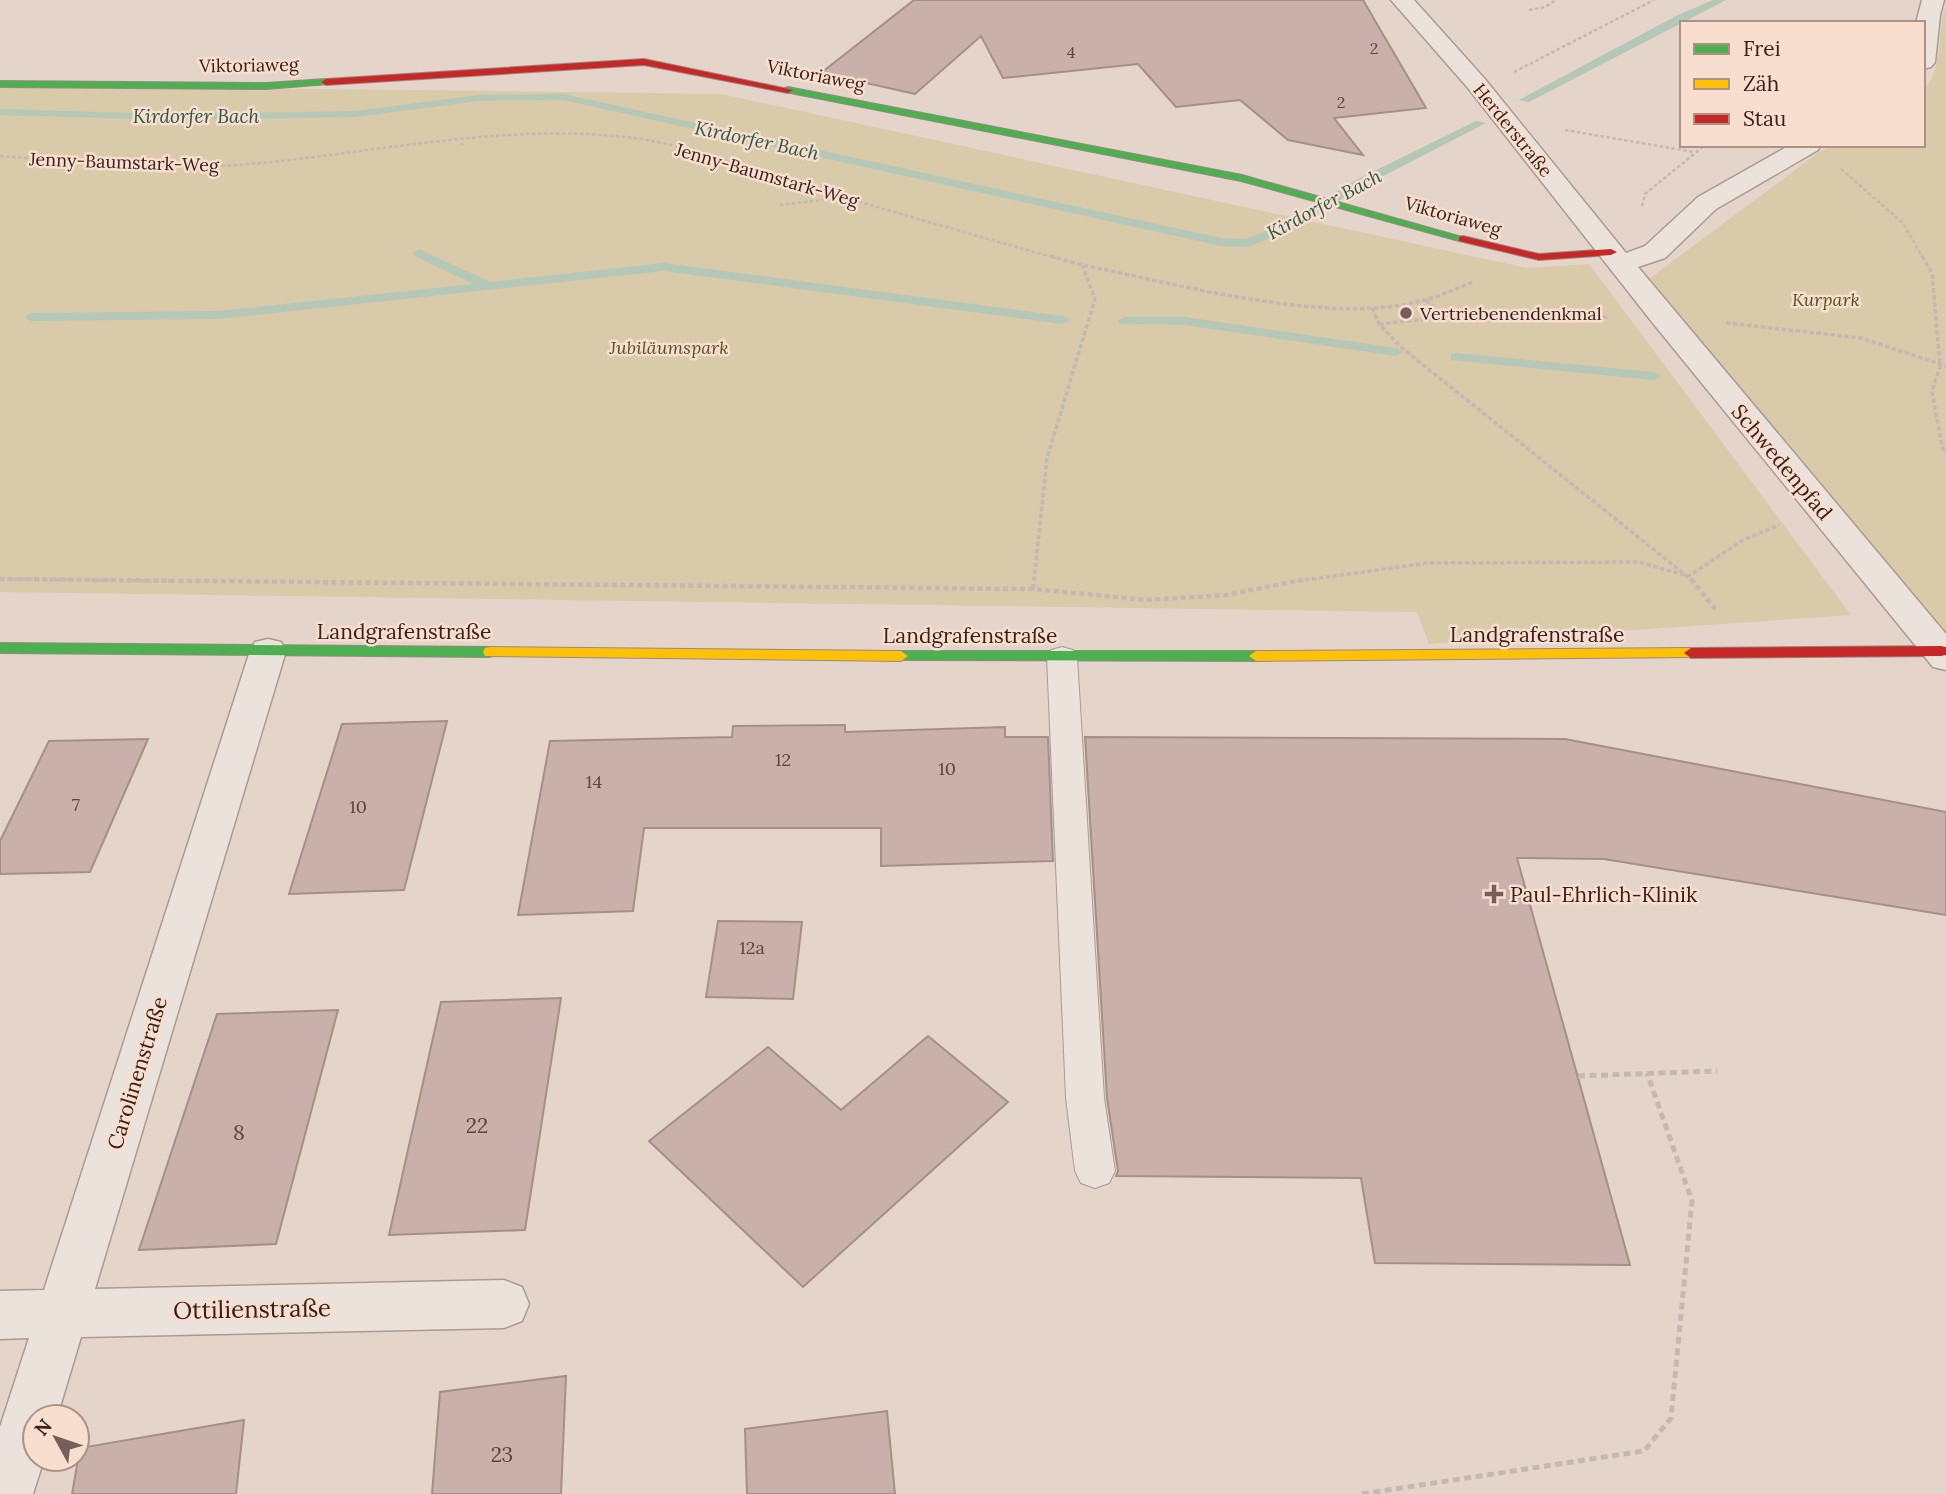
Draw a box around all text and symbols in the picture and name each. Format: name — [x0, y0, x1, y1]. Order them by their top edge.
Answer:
legend — [1680, 21, 1925, 147]
text: Frei — [1743, 35, 1781, 62]
house number: 2 — [1370, 38, 1378, 58]
house number: 4 — [1067, 42, 1076, 62]
street label: Viktoriaweg — [198, 53, 300, 77]
street label: Viktoriaweg — [764, 54, 868, 96]
text: Zäh — [1743, 70, 1779, 97]
street label: Herderstraße — [1468, 79, 1558, 182]
house number: 2 — [1337, 92, 1345, 112]
water label: Kirdorfer Bach — [133, 104, 259, 128]
text: Stau — [1743, 105, 1786, 132]
water label: Kirdorfer Bach — [693, 115, 822, 165]
street label: Jenny-Baumstark-Weg — [672, 137, 862, 213]
street label: Jenny-Baumstark-Weg — [28, 147, 220, 177]
water label: Kirdorfer Bach — [1262, 164, 1386, 244]
street label: Viktoriaweg — [1401, 191, 1505, 241]
park label: Kurpark — [1792, 288, 1860, 311]
place label: Vertriebenendenkmal — [1419, 302, 1602, 325]
marker: Vertriebenendenkmal — [1398, 305, 1414, 321]
park label: Jubiläumspark — [608, 336, 729, 359]
street label: Schwedenpfad — [1726, 399, 1838, 525]
street label: Landgrafenstraße — [317, 618, 491, 645]
street label: Landgrafenstraße — [1450, 621, 1624, 648]
street label: Landgrafenstraße — [883, 622, 1057, 649]
house number: 12 — [775, 748, 791, 771]
house number: 10 — [938, 757, 956, 780]
house number: 14 — [586, 770, 602, 793]
house number: 7 — [72, 793, 80, 816]
house number: 10 — [349, 795, 367, 818]
place label: Paul-Ehrlich-Klinik — [1510, 881, 1698, 908]
marker: Paul-Ehrlich-Klinik — [1484, 884, 1504, 904]
house number: 12a — [739, 936, 765, 959]
street label: Carolinenstraße — [101, 993, 173, 1153]
house number: 22 — [466, 1112, 488, 1139]
house number: 8 — [233, 1119, 245, 1146]
street label: Ottilienstraße — [173, 1292, 331, 1326]
north arrow — [21, 1403, 91, 1473]
text: N — [29, 1413, 57, 1440]
house number: 23 — [491, 1441, 513, 1468]

